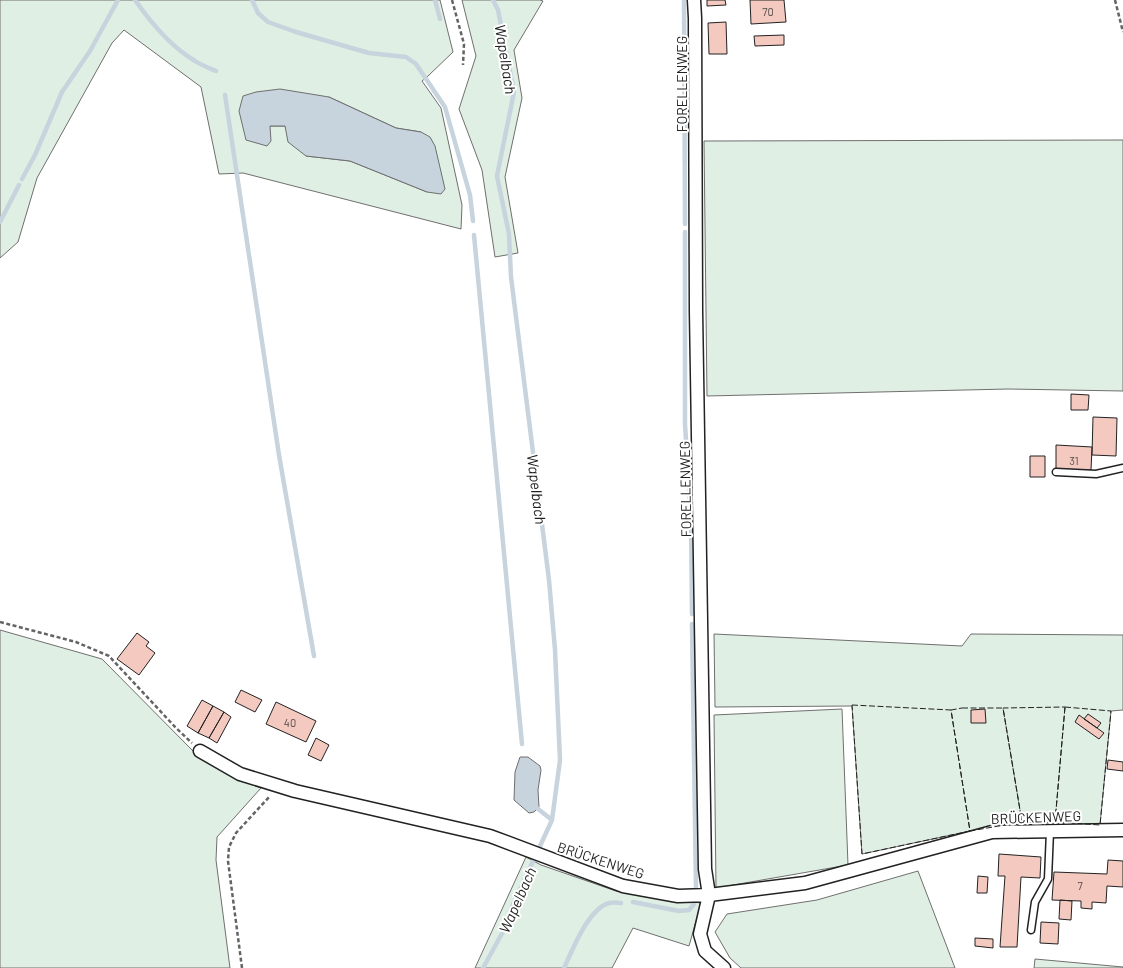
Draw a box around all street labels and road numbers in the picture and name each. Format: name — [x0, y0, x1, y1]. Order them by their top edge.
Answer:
street label: FORELLENWEG — [673, 36, 690, 132]
street label: FORELLENWEG — [676, 441, 694, 537]
street label: BRÜCKENWEG — [991, 807, 1081, 827]
street label: BRÜCKENWEG — [555, 838, 647, 882]

